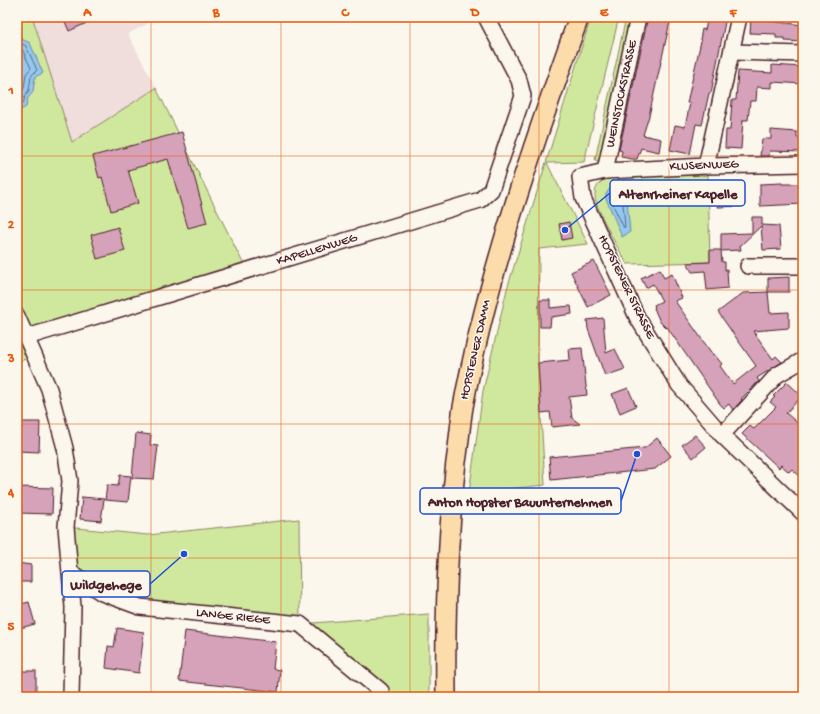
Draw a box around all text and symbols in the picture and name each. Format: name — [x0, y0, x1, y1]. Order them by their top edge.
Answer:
text: A — [82, 6, 92, 21]
text: B — [212, 6, 221, 21]
text: C — [340, 6, 350, 21]
text: D — [470, 6, 480, 21]
text: E — [600, 6, 609, 21]
text: F — [729, 6, 738, 21]
street label: WEINSTOCKSTRASSE — [603, 38, 641, 149]
text: 1 — [7, 84, 14, 99]
street label: KLUSENWEG — [669, 157, 740, 175]
callout: Altenrheiner Kapelle — [610, 180, 745, 206]
text: Altenrheiner Kapelle — [618, 187, 738, 204]
text: 2 — [8, 218, 15, 233]
street label: KAPELLENWEG — [275, 230, 360, 269]
street label: HOPSTENER STRASSE — [594, 233, 658, 342]
street label: HOPSTENER DAMM — [457, 298, 495, 401]
text: 3 — [7, 352, 15, 367]
text: 4 — [7, 486, 15, 501]
callout: Anton Hopster Bauunternehmen — [420, 488, 621, 514]
text: Anton Hopster Bauunternehmen — [427, 495, 612, 512]
callout: Wildgehege — [62, 571, 150, 597]
text: Wildgehege — [69, 578, 142, 595]
street label: LANGE RIEGE — [195, 606, 272, 628]
text: 5 — [8, 620, 15, 635]

